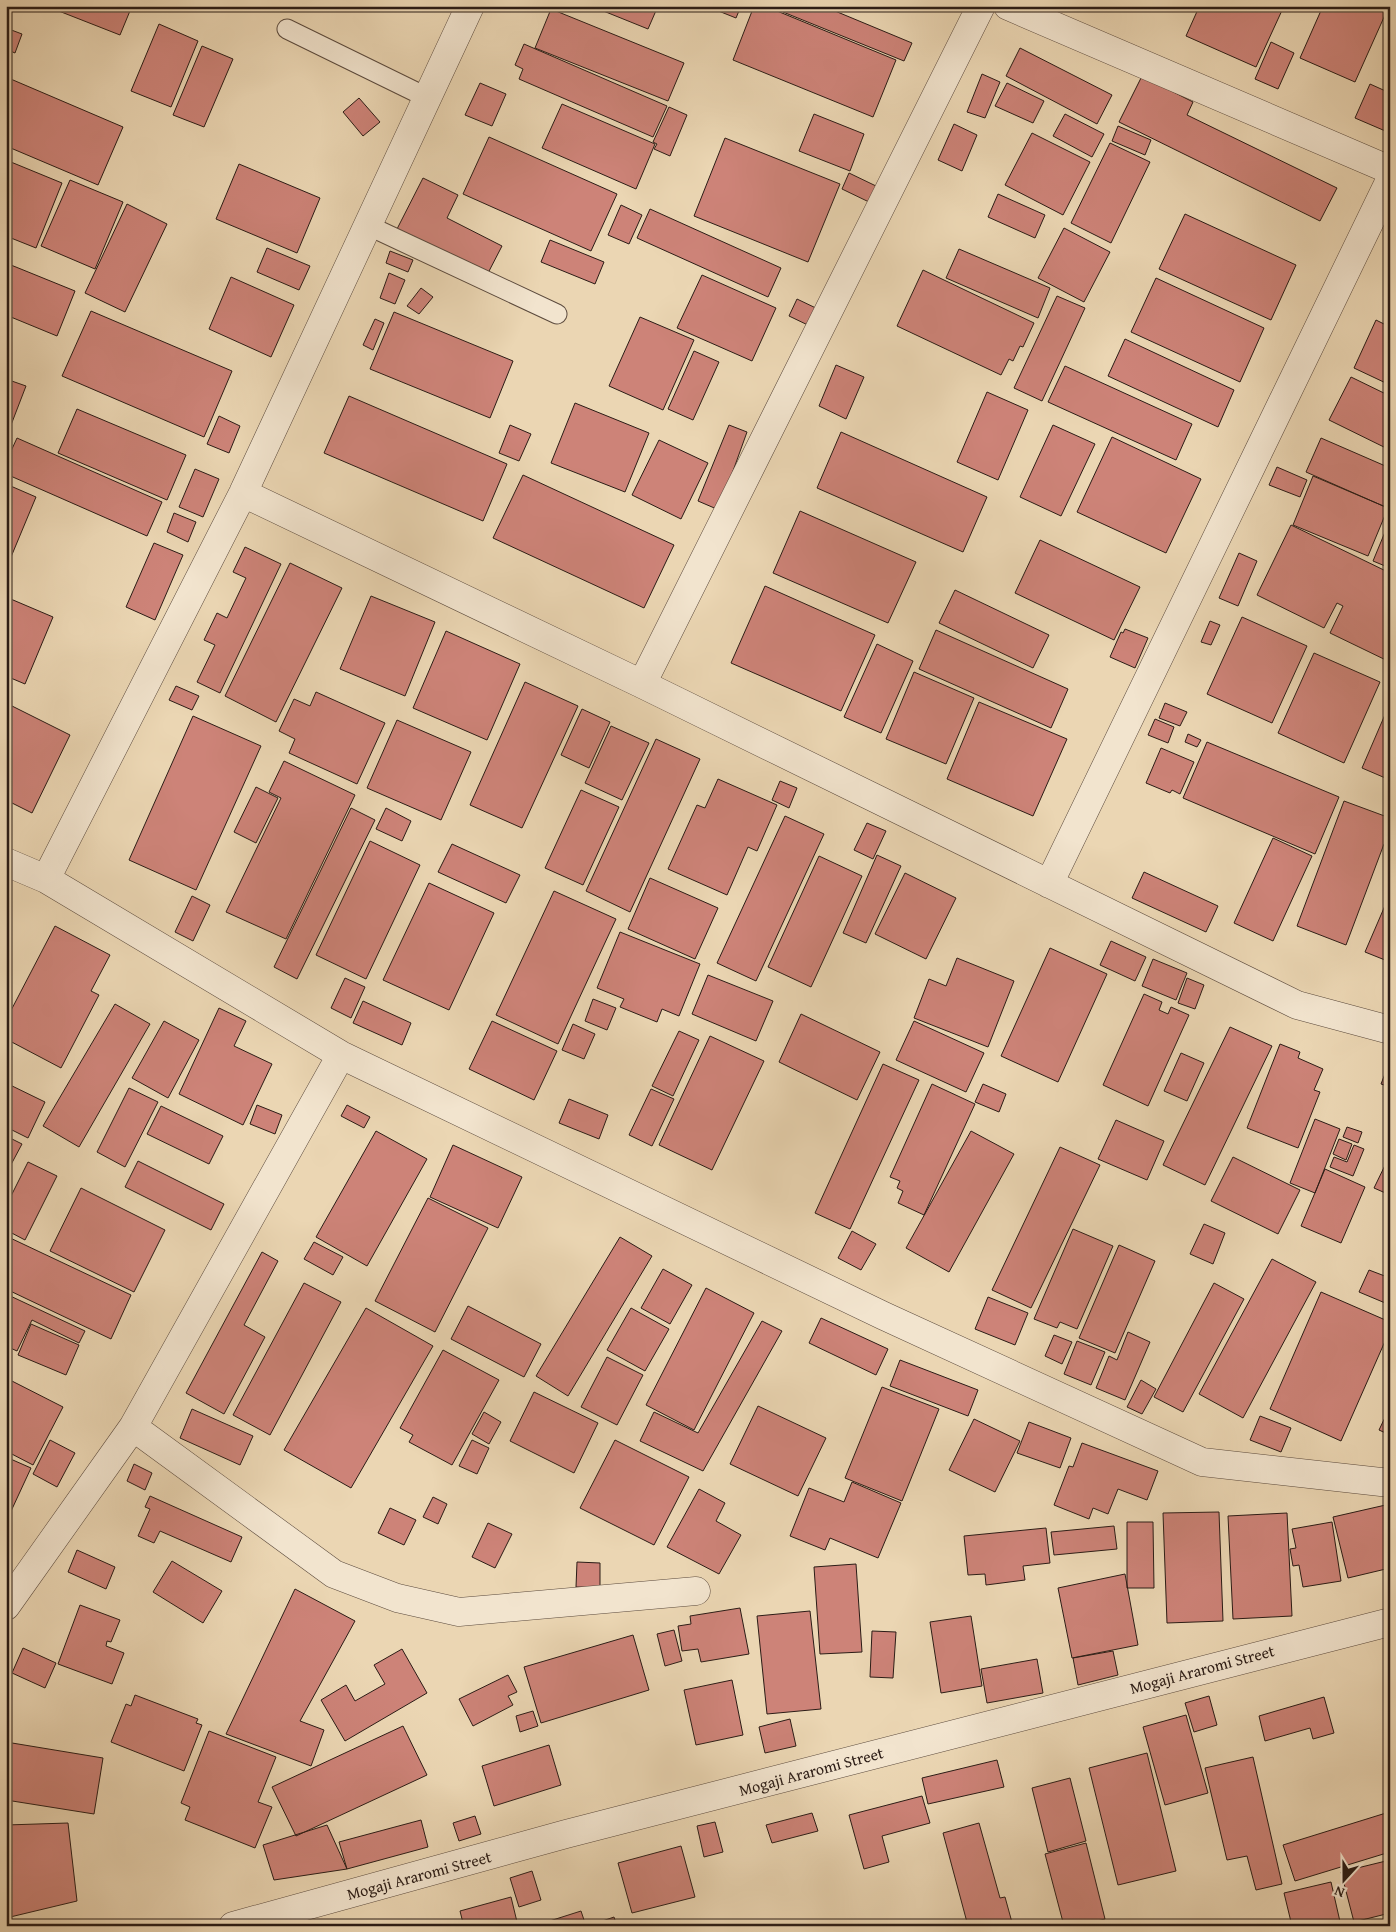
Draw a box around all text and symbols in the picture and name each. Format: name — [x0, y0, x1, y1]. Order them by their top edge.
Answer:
street label: Mogaji Araromi Street — [1127, 1638, 1277, 1700]
street label: Mogaji Araromi Street — [736, 1740, 886, 1802]
street label: Mogaji Araromi Street — [344, 1844, 494, 1906]
north arrow — [1318, 1854, 1368, 1904]
text: N — [1331, 1881, 1347, 1903]

